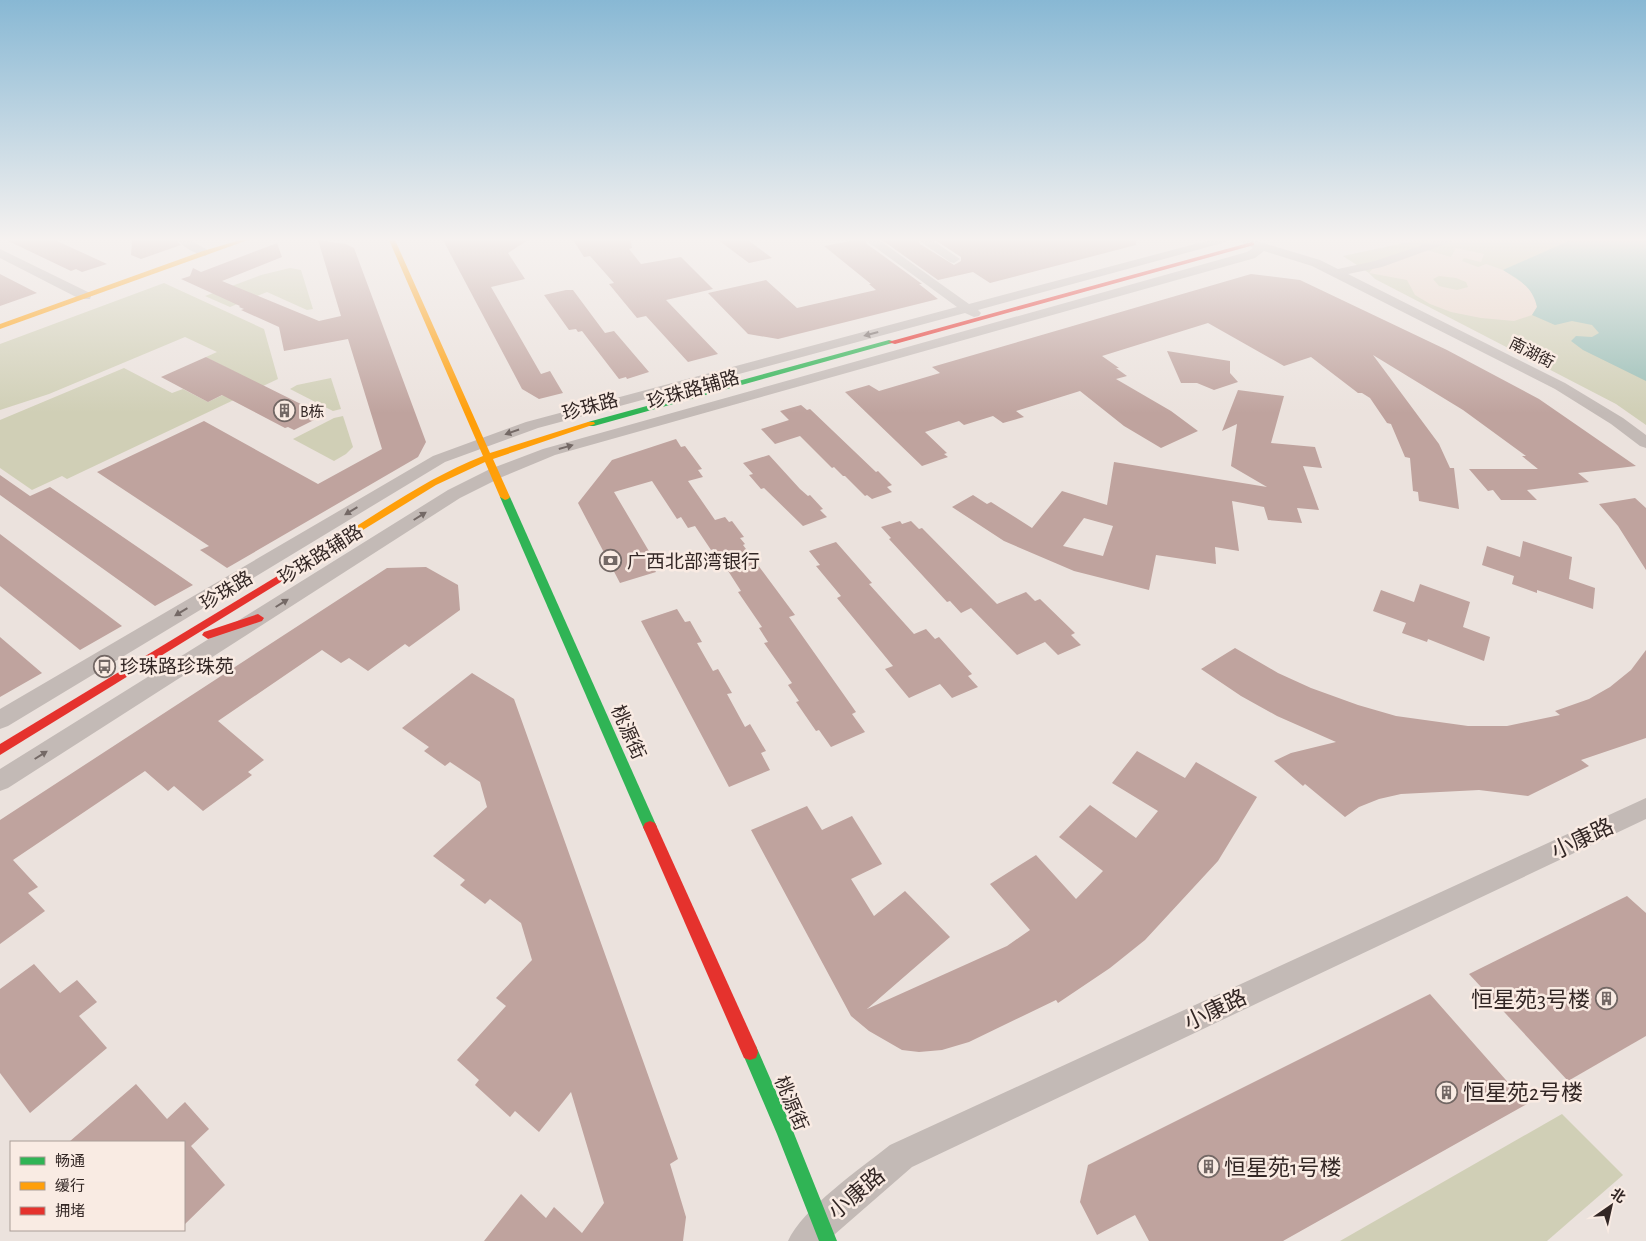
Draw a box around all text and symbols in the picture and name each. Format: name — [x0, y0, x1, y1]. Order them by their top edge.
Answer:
one-way arrow — [863, 330, 879, 338]
street label: 南湖街 — [1507, 334, 1557, 371]
street label: 珍珠路辅路 — [645, 367, 742, 413]
street label: 珍珠路 — [560, 390, 620, 424]
building icon: B栋 — [272, 399, 296, 423]
place label: B栋 — [300, 403, 325, 420]
one-way arrow — [504, 429, 519, 436]
one-way arrow — [558, 443, 574, 451]
one-way arrow — [344, 507, 357, 516]
one-way arrow — [413, 511, 426, 521]
street label: 珍珠路辅路 — [275, 521, 366, 589]
bank icon: 广西北部湾银行 — [599, 549, 623, 573]
place label: 广西北部湾银行 — [627, 551, 760, 572]
street label: 珍珠路 — [197, 568, 256, 614]
one-way arrow — [276, 598, 289, 607]
one-way arrow — [175, 608, 188, 617]
bus stop icon: 珍珠路珍珠苑 — [92, 654, 116, 678]
place label: 珍珠路珍珠苑 — [120, 657, 234, 677]
street label: 桃源街 — [607, 702, 649, 763]
one-way arrow — [35, 750, 48, 760]
street label: 小康路 — [1547, 814, 1617, 863]
street label: 小康路 — [1180, 985, 1250, 1034]
building icon: 恒星苑3号楼 — [1594, 987, 1618, 1011]
place label: 恒星苑3号楼 — [1471, 988, 1590, 1011]
street label: 桃源街 — [771, 1073, 811, 1134]
building icon: 恒星苑2号楼 — [1435, 1080, 1459, 1104]
place label: 恒星苑2号楼 — [1463, 1081, 1583, 1104]
legend — [10, 1141, 185, 1231]
text: 畅通 — [55, 1153, 85, 1169]
building icon: 恒星苑1号楼 — [1196, 1155, 1220, 1179]
place label: 恒星苑1号楼 — [1224, 1156, 1342, 1179]
street label: 小康路 — [824, 1163, 889, 1223]
text: 缓行 — [55, 1178, 85, 1194]
north arrow — [1586, 1181, 1636, 1231]
text: 北 — [1608, 1186, 1628, 1206]
text: 拥堵 — [55, 1203, 85, 1219]

